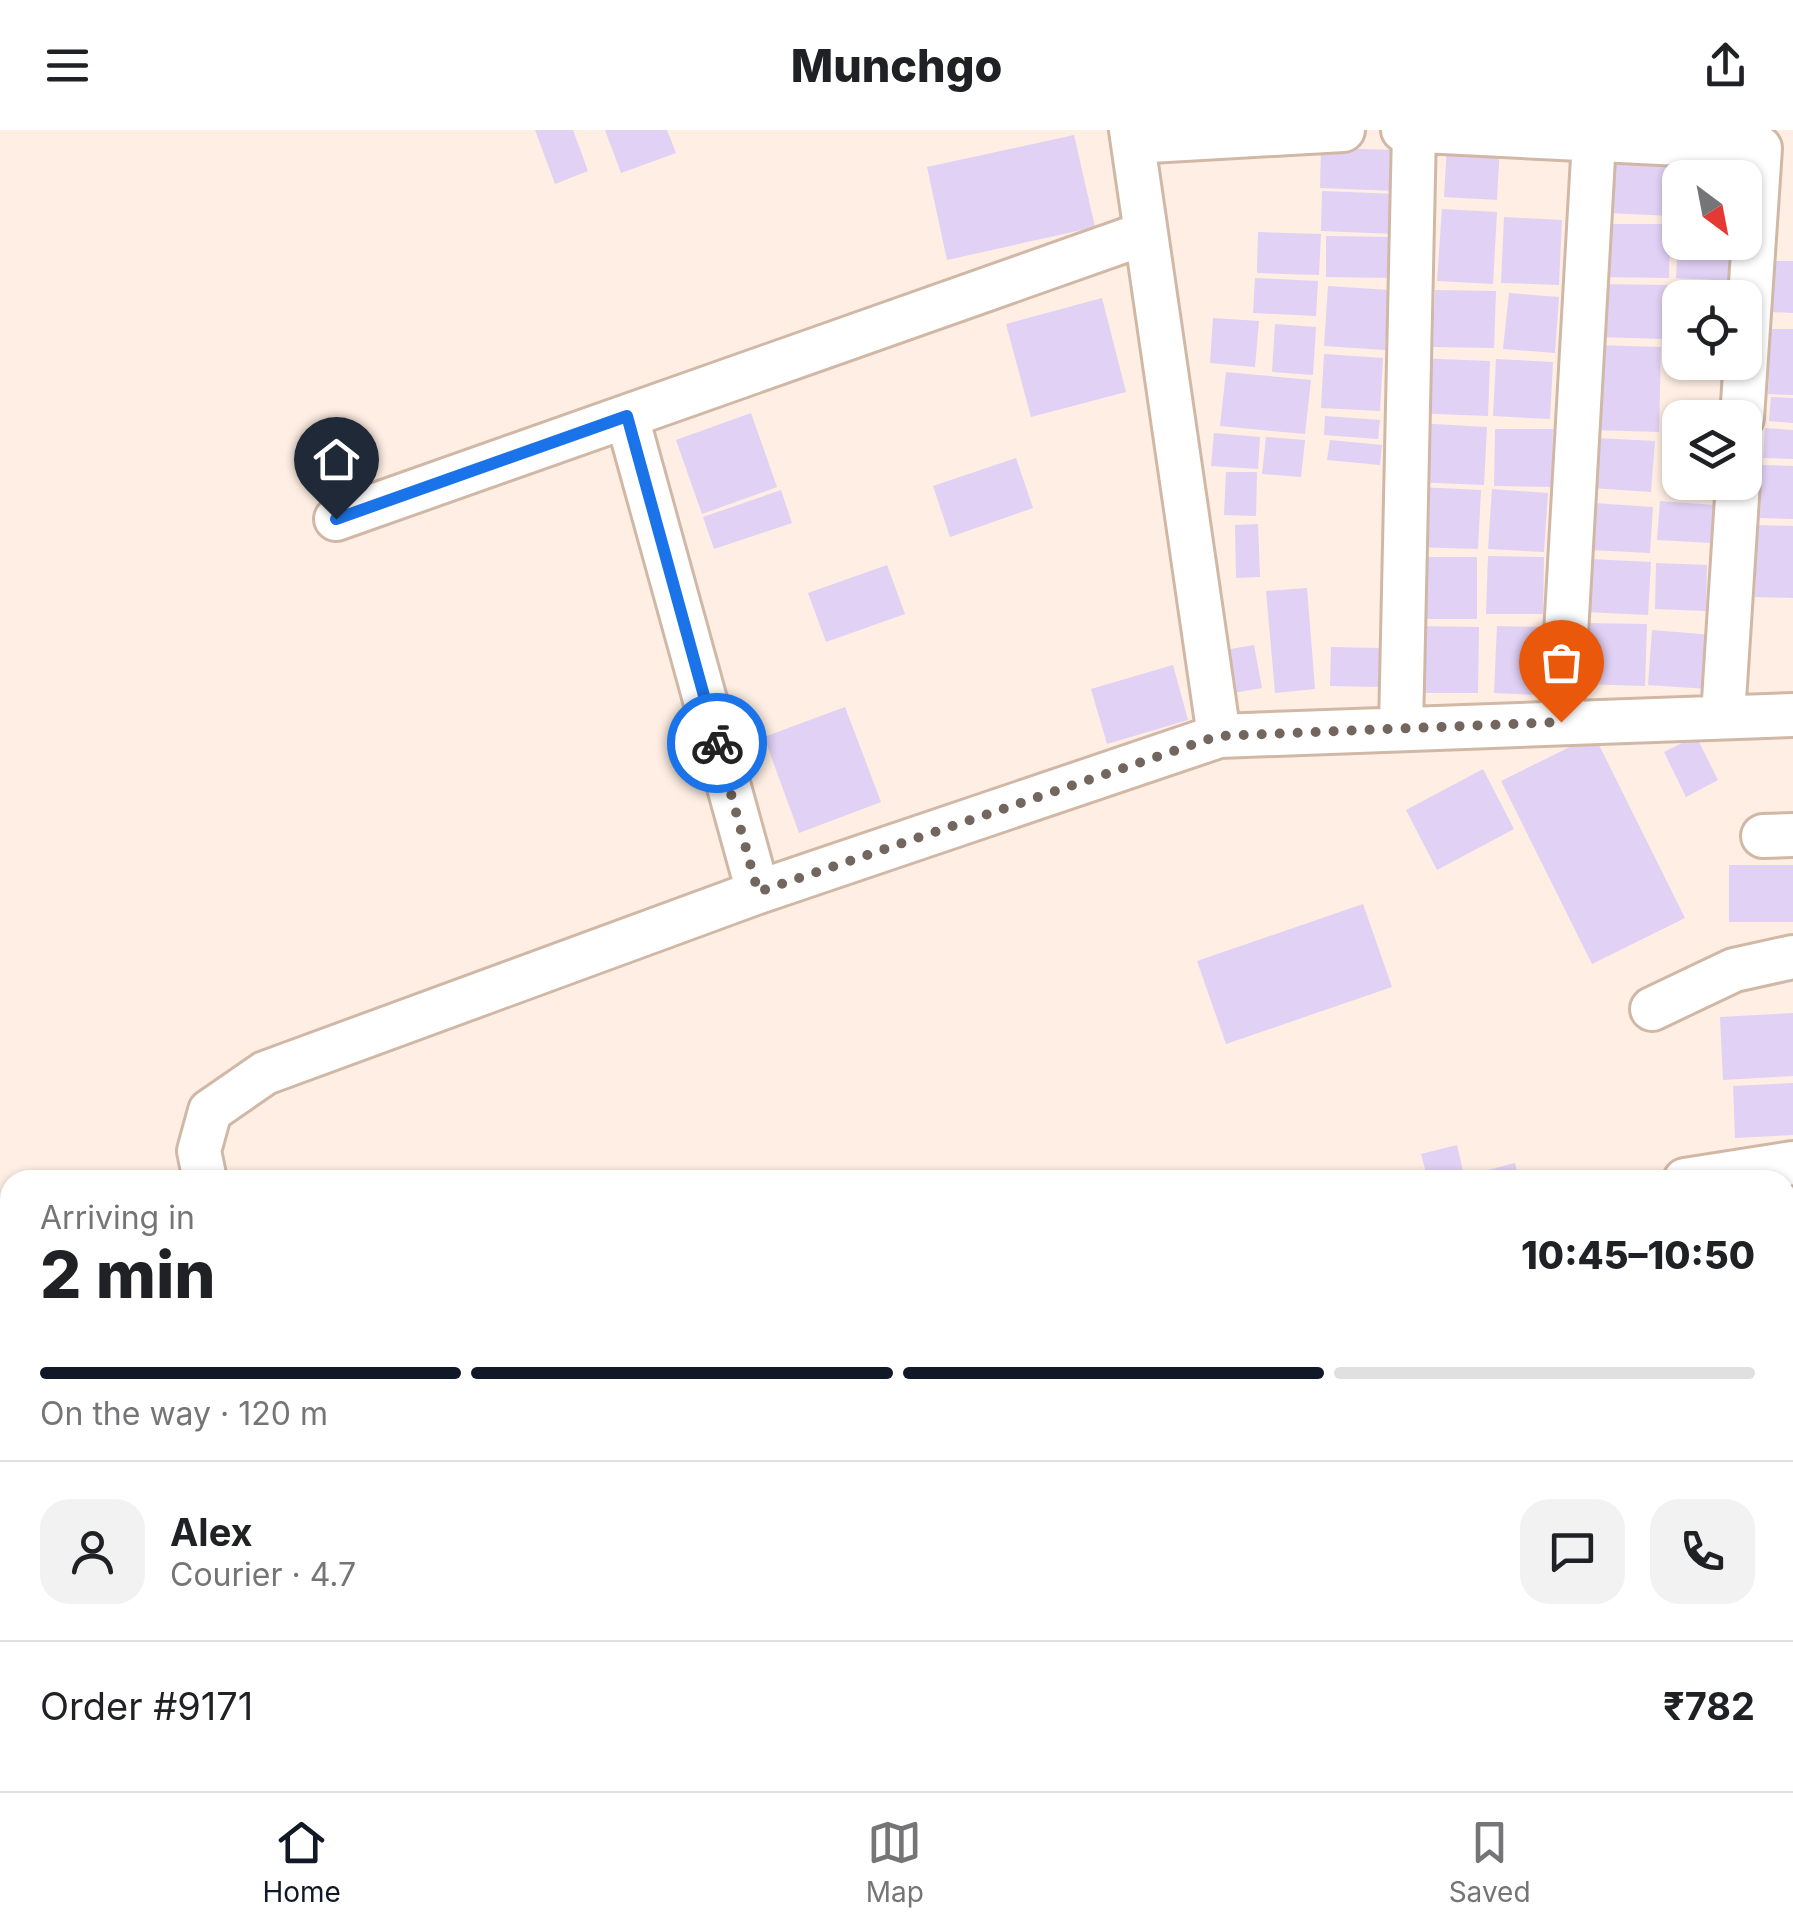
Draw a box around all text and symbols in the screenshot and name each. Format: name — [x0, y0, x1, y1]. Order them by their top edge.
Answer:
icon: menu — [40, 38, 95, 93]
text: Munchgo — [791, 38, 1002, 93]
icon: share — [1698, 38, 1753, 93]
north arrow — [1662, 160, 1762, 260]
map controls — [1662, 160, 1762, 500]
button: locate — [1662, 280, 1762, 380]
button: layers — [1662, 400, 1762, 500]
pin — [294, 417, 379, 520]
icon: home — [309, 432, 364, 487]
pin — [1519, 620, 1604, 723]
icon: bag — [1534, 635, 1589, 690]
courier — [667, 693, 767, 793]
icon: bike — [690, 716, 745, 771]
text: Arriving in — [40, 1198, 195, 1237]
text: 10:45–10:50 — [1521, 1232, 1755, 1278]
text: 2 min — [40, 1235, 216, 1314]
text: On the way · 120 m — [40, 1394, 328, 1433]
button: person — [40, 1499, 145, 1604]
button: chat — [1520, 1499, 1625, 1604]
button: phone — [1650, 1499, 1755, 1604]
text: Alex — [170, 1509, 253, 1555]
text: Courier · 4.7 — [170, 1555, 356, 1594]
text: Order #9171 — [40, 1683, 253, 1729]
text: ₹782 — [1663, 1683, 1755, 1729]
tab: Home — [262, 1815, 341, 1909]
tab: Map — [866, 1815, 924, 1909]
tab: Saved — [1449, 1815, 1531, 1909]

